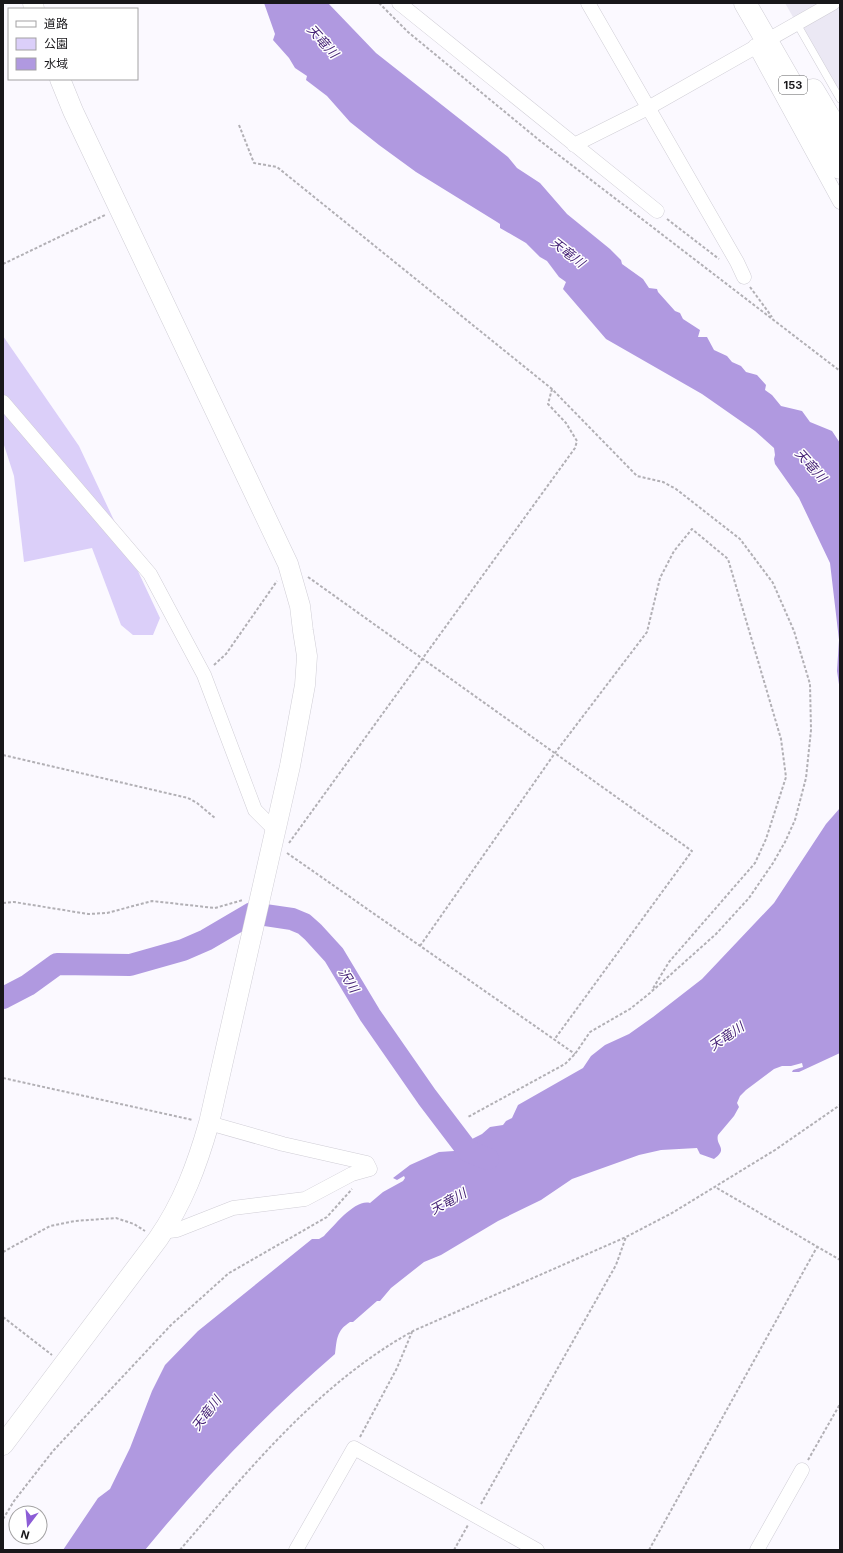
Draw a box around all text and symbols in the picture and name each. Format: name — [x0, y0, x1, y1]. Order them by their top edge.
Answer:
legend — [8, 8, 138, 80]
text: 道路 — [44, 16, 68, 31]
water label: 天竜川 — [304, 21, 343, 62]
text: 公園 — [44, 36, 68, 51]
text: 水域 — [44, 56, 68, 71]
road number: 153 — [779, 76, 807, 94]
water label: 天竜川 — [548, 234, 590, 272]
water label: 天竜川 — [792, 445, 831, 486]
water label: 沢川 — [335, 965, 364, 997]
water label: 天竜川 — [705, 1017, 748, 1054]
water label: 天竜川 — [427, 1184, 471, 1217]
water label: 天竜川 — [188, 1391, 225, 1433]
north arrow — [8, 1505, 48, 1545]
text: N — [19, 1527, 31, 1542]

